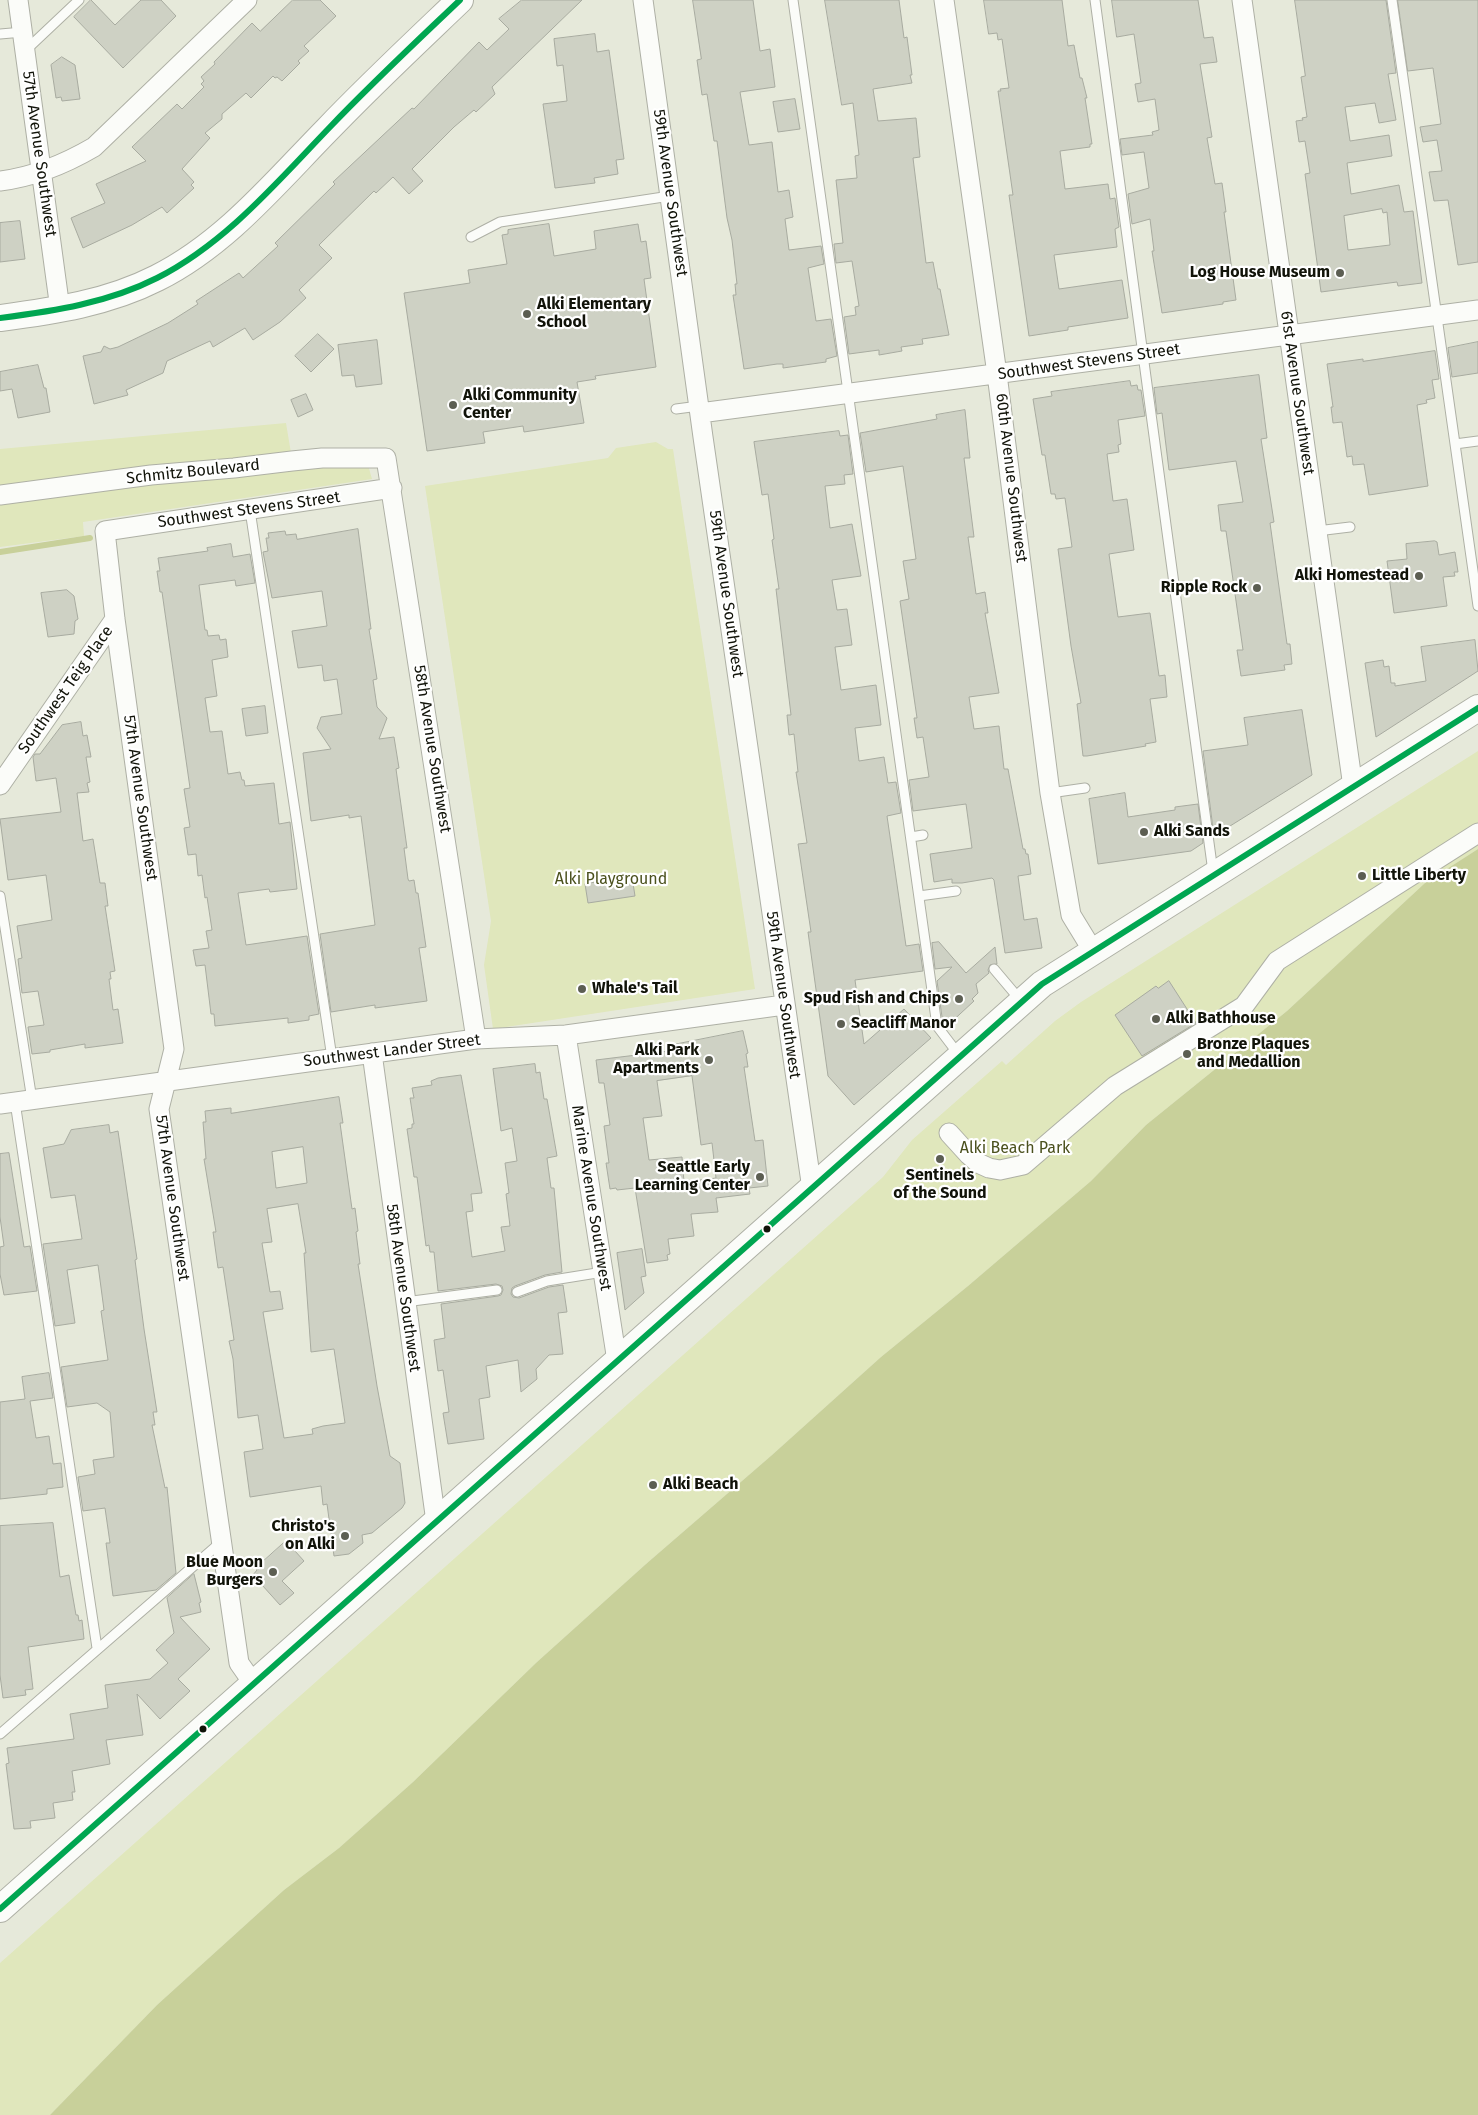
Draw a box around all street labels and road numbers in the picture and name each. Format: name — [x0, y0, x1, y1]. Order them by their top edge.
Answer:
street label: 57th Avenue Southwest — [18, 70, 60, 238]
street label: 59th Avenue Southwest — [649, 108, 691, 278]
street label: 61st Avenue Southwest — [1276, 310, 1318, 476]
street label: Southwest Stevens Street — [996, 340, 1182, 384]
street label: 60th Avenue Southwest — [991, 392, 1031, 564]
street label: Schmitz Boulevard — [125, 455, 261, 489]
street label: Southwest Stevens Street — [156, 488, 342, 532]
street label: 59th Avenue Southwest — [705, 509, 747, 679]
street label: Southwest Teig Place — [15, 622, 117, 758]
street label: 58th Avenue Southwest — [409, 664, 455, 834]
street label: 57th Avenue Southwest — [119, 714, 161, 882]
street label: 59th Avenue Southwest — [762, 910, 804, 1080]
street label: Southwest Lander Street — [302, 1031, 482, 1071]
street label: Marine Avenue Southwest — [567, 1104, 615, 1292]
street label: 57th Avenue Southwest — [151, 1114, 193, 1282]
street label: 58th Avenue Southwest — [382, 1203, 424, 1373]

